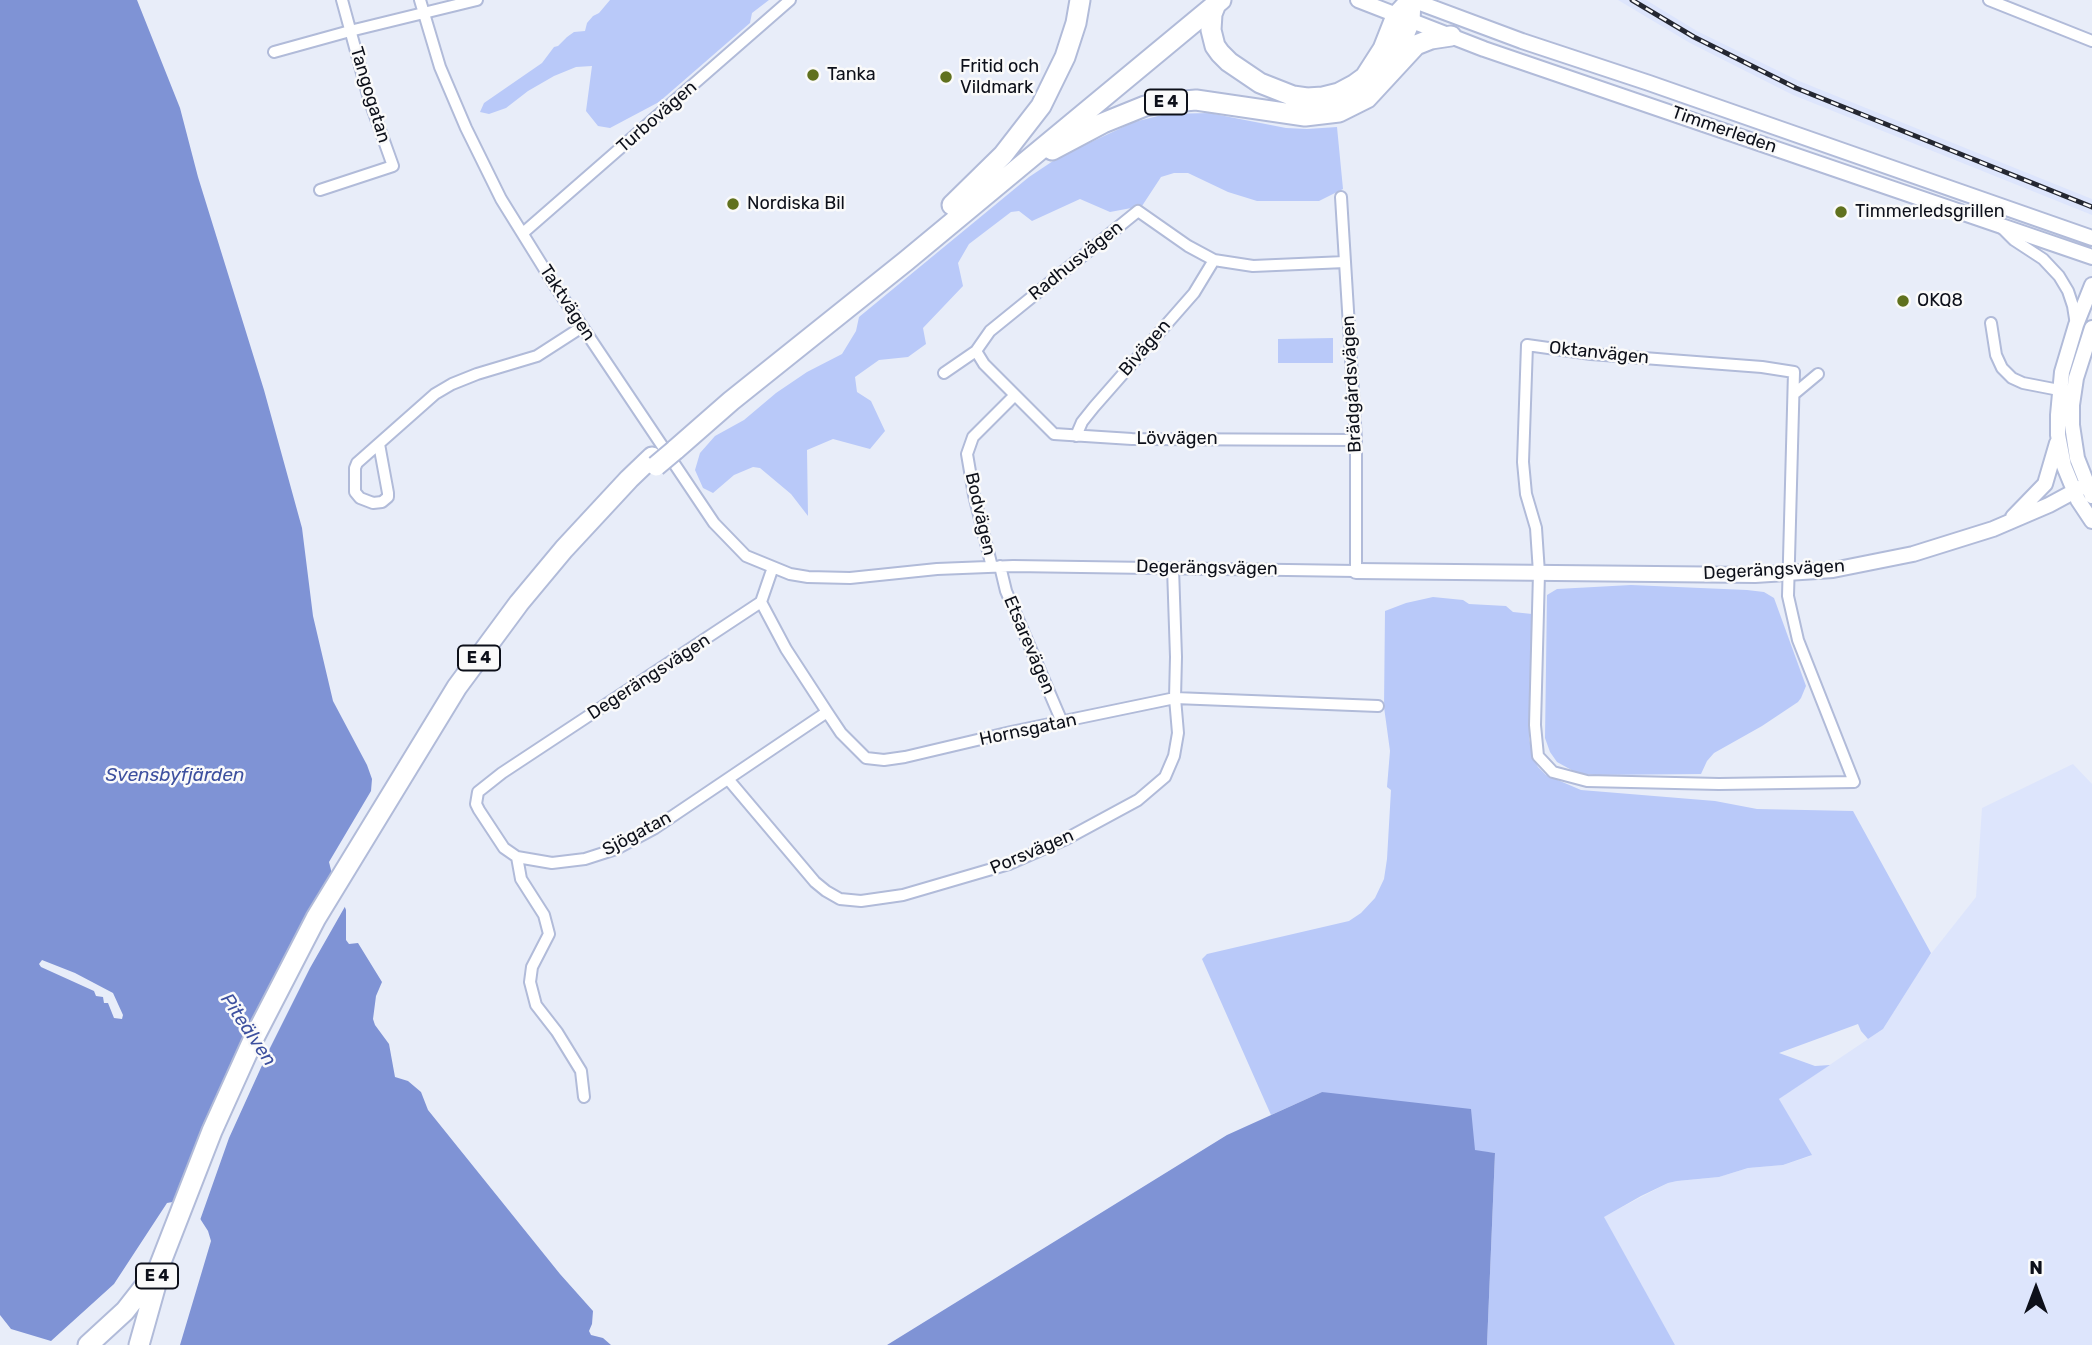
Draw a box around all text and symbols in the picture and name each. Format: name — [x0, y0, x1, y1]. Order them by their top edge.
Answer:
street label: Tangogatan — [345, 44, 395, 146]
place label: Fritid och Vildmark — [960, 56, 1039, 98]
place label: Tanka — [827, 64, 876, 86]
marker: Tanka — [805, 67, 821, 83]
marker: Fritid och Vildmark — [938, 69, 954, 85]
street label: Turbovägen — [613, 76, 701, 158]
road number: E 4 — [1145, 90, 1187, 114]
street label: Timmerleden — [1669, 102, 1779, 158]
place label: Nordiska Bil — [747, 193, 845, 215]
marker: Nordiska Bil — [725, 196, 741, 212]
place label: Timmerledsgrillen — [1855, 201, 2005, 223]
marker: Timmerledsgrillen — [1833, 204, 1849, 220]
street label: Radhusvägen — [1025, 217, 1127, 305]
street label: Taktvägen — [534, 261, 600, 345]
place label: OKQ8 — [1917, 290, 1963, 312]
marker: OKQ8 — [1895, 293, 1911, 309]
street label: Bivägen — [1115, 315, 1175, 381]
street label: Brädgårdsvägen — [1338, 315, 1366, 453]
street label: Oktanvägen — [1548, 337, 1650, 369]
street label: Lövvägen — [1136, 428, 1218, 450]
street label: Bodvägen — [960, 470, 1000, 558]
street label: Degerängsvägen — [1136, 556, 1278, 580]
street label: Degerängsvägen — [1703, 556, 1845, 584]
street label: Etsarevägen — [999, 593, 1059, 697]
street label: Degerängsvägen — [584, 629, 714, 725]
road number: E 4 — [458, 646, 500, 670]
street label: Hornsgatan — [978, 709, 1078, 751]
water label: Svensbyfjärden — [106, 765, 244, 787]
street label: Sjögatan — [599, 807, 675, 861]
street label: Porsvägen — [987, 825, 1077, 879]
water label: Piteälven — [215, 989, 281, 1071]
north arrow — [2001, 1254, 2071, 1324]
text: N — [2029, 1256, 2043, 1279]
road number: E 4 — [136, 1264, 178, 1288]

